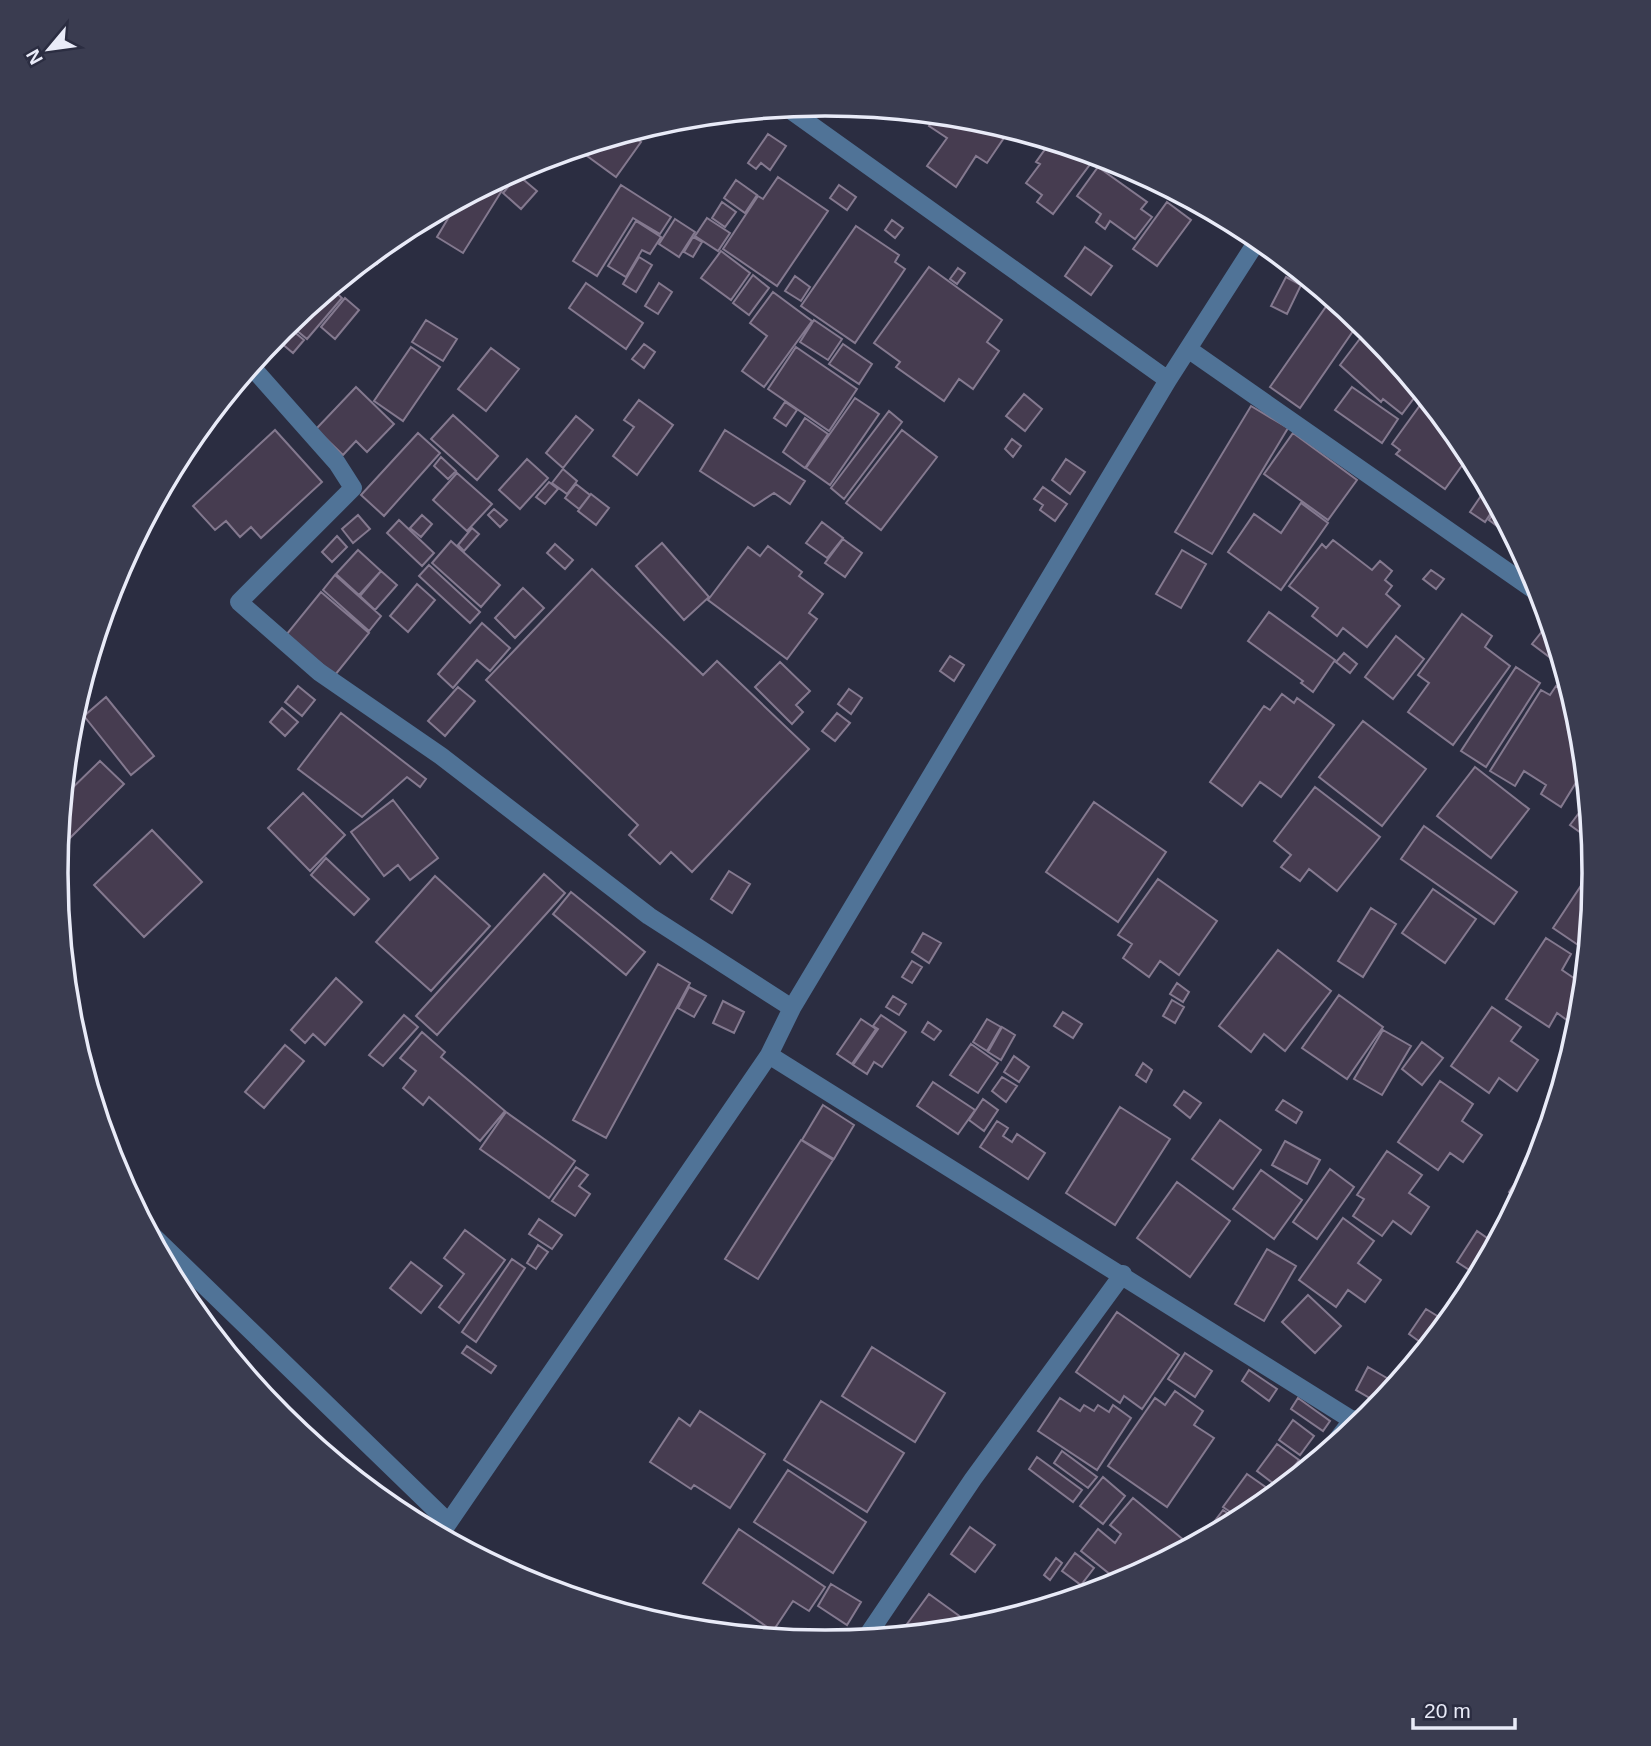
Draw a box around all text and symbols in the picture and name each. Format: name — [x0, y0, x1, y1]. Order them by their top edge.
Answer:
north arrow — [14, 14, 84, 84]
text: N — [22, 46, 47, 68]
scale bar — [1413, 1686, 1514, 1730]
text: 20 m — [1424, 1699, 1471, 1722]

